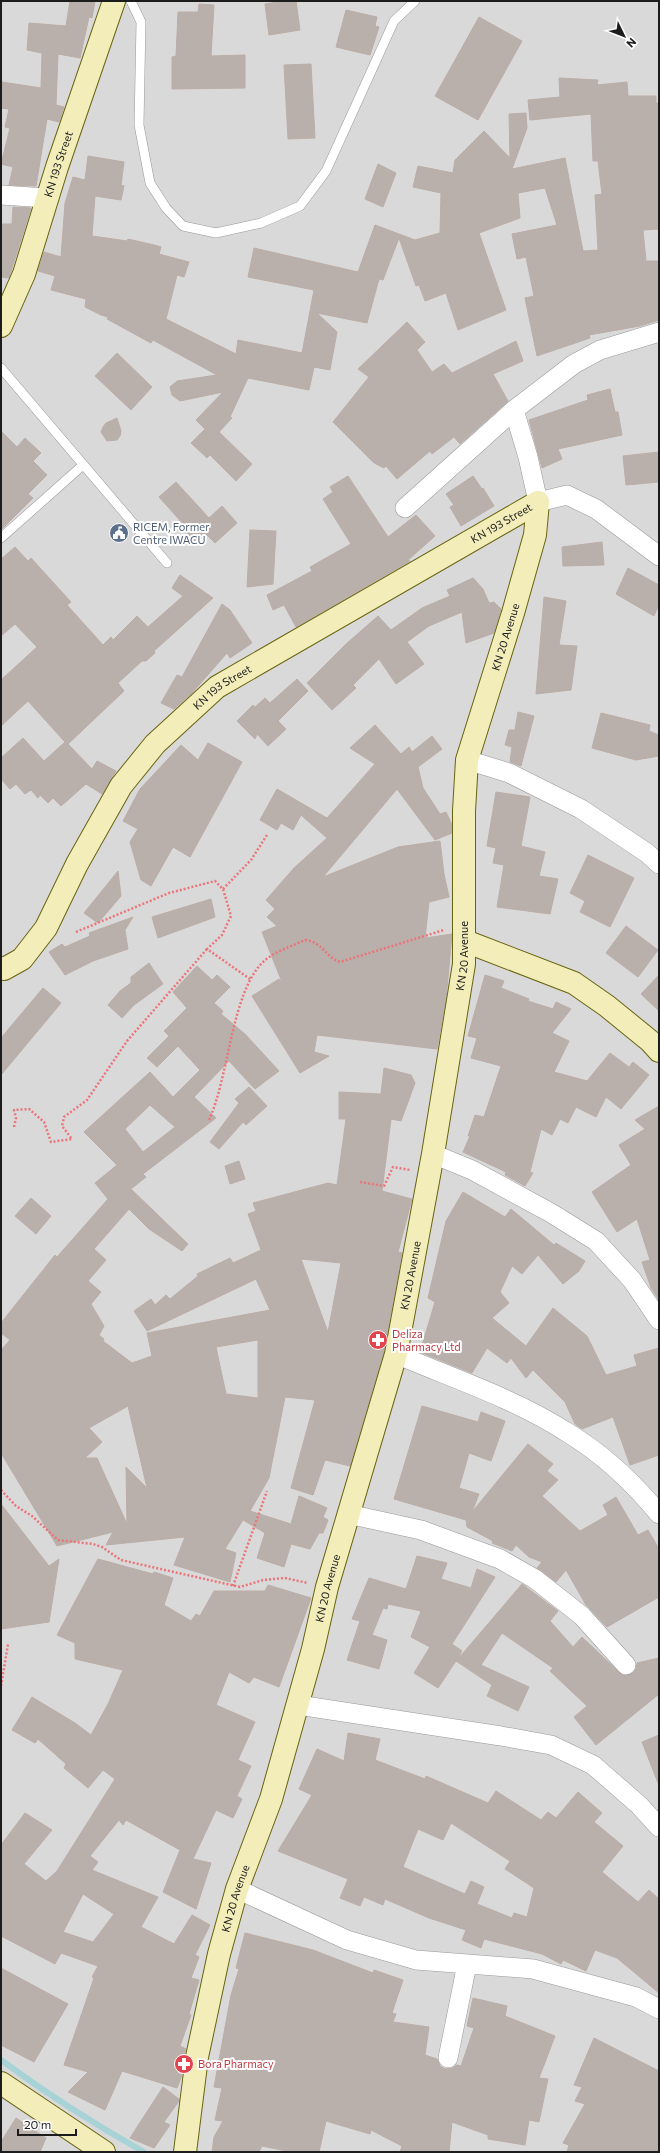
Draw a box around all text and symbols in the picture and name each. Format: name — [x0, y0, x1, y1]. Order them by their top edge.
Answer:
north arrow — [604, 16, 644, 56]
text: N — [624, 36, 639, 51]
street label: KN 193 Street — [41, 129, 75, 199]
street label: KN 193 Street — [468, 500, 534, 546]
place label: RICEM, Former Centre IWACU — [133, 520, 210, 546]
public building icon: RICEM, Former Centre IWACU — [108, 522, 130, 544]
street label: KN 20 Avenue — [488, 601, 522, 672]
street label: KN 193 Street — [190, 661, 254, 712]
street label: KN 20 Avenue — [453, 921, 470, 992]
street label: KN 20 Avenue — [397, 1240, 423, 1311]
place label: Deliza Pharmacy Ltd — [392, 1327, 461, 1353]
pharmacy icon: Deliza Pharmacy Ltd — [367, 1329, 389, 1351]
street label: KN 20 Avenue — [312, 1552, 342, 1623]
street label: KN 20 Avenue — [218, 1863, 252, 1933]
pharmacy icon: Bora Pharmacy — [173, 2053, 195, 2075]
place label: Bora Pharmacy — [198, 2057, 274, 2070]
scale bar — [18, 2111, 76, 2137]
text: 20 m — [24, 2117, 51, 2131]

